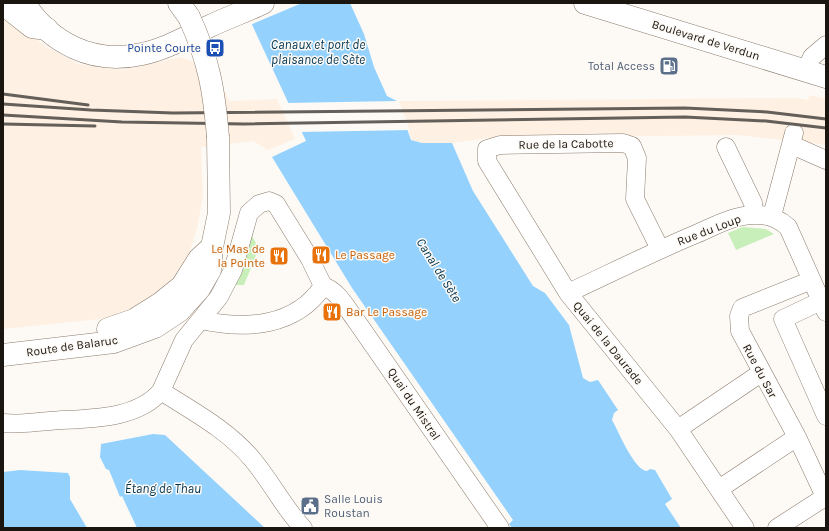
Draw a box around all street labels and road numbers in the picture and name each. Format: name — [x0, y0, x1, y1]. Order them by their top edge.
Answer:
street label: Boulevard de Verdun — [650, 17, 762, 63]
street label: Rue de la Cabotte — [518, 136, 614, 152]
street label: Rue du Loup — [675, 211, 743, 249]
street label: Quai de la Daurade — [570, 299, 646, 387]
street label: Route de Balaruc — [25, 333, 119, 359]
street label: Rue du Sar — [740, 342, 780, 401]
street label: Quai du Mistral — [385, 365, 443, 443]

